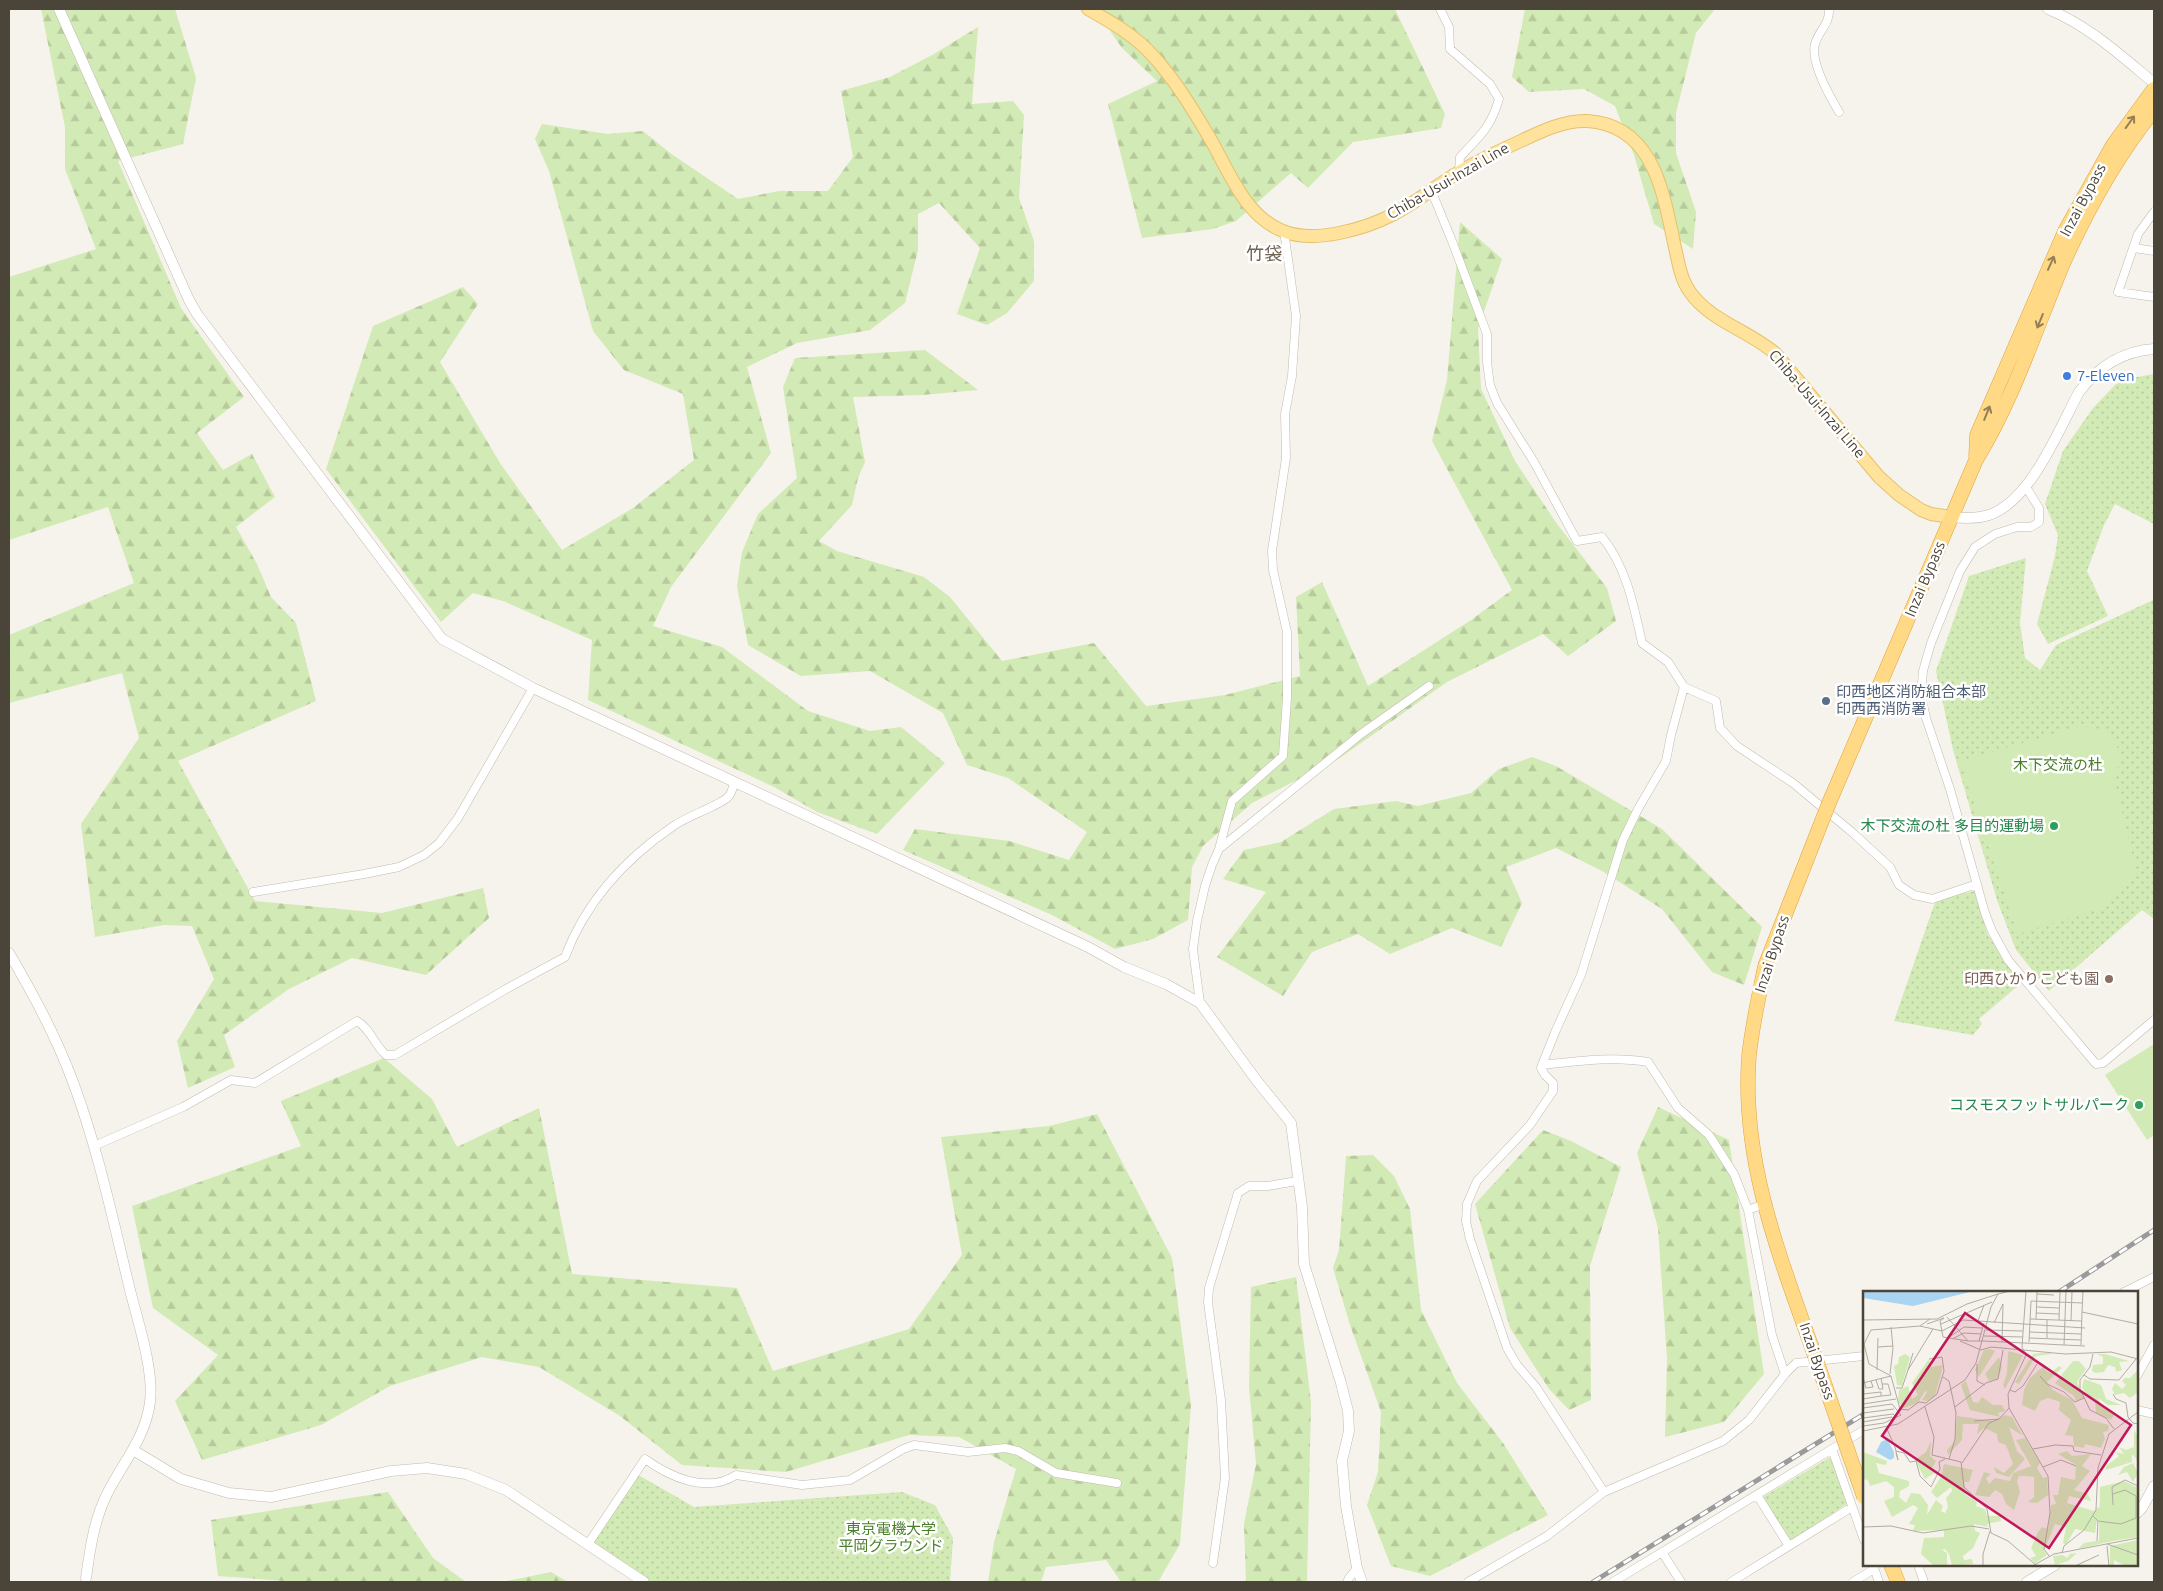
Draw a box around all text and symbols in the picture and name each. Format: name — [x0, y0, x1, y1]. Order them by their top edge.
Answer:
one-way arrow — [2125, 115, 2135, 129]
street label: Chiba-Usui-Inzai Line — [1384, 139, 1512, 222]
street label: Inzai Bypass — [2056, 160, 2109, 239]
district label: 竹袋 — [1246, 243, 1282, 263]
one-way arrow — [2046, 256, 2056, 271]
one-way arrow — [2035, 313, 2044, 328]
street label: Chiba-Usui-Inzai Line — [1766, 346, 1869, 461]
place label: 7-Eleven — [2077, 367, 2135, 384]
marker: 7-Eleven — [2061, 370, 2073, 382]
one-way arrow — [1982, 406, 1992, 421]
street label: Inzai Bypass — [1901, 539, 1948, 619]
place label: 印西地区消防組合本部 印西西消防署 — [1836, 683, 1986, 717]
marker: 印西地区消防組合本部 印西西消防署 — [1820, 695, 1832, 707]
park label: 木下交流の杜 — [2013, 756, 2103, 773]
place label: 木下交流の杜 多目的運動場 — [1861, 817, 2044, 834]
marker: 木下交流の杜 多目的運動場 — [2048, 820, 2060, 832]
street label: Inzai Bypass — [1751, 913, 1792, 995]
place label: 印西ひかりこども園 — [1964, 970, 2099, 987]
marker: 印西ひかりこども園 — [2103, 973, 2115, 985]
place label: コスモスフットサルパーク — [1949, 1096, 2129, 1113]
marker: コスモスフットサルパーク — [2133, 1099, 2145, 1111]
inset map — [1863, 1291, 2138, 1566]
street label: Inzai Bypass — [1796, 1320, 1839, 1402]
park label: 東京電機大学 平岡グラウンド — [838, 1520, 944, 1554]

